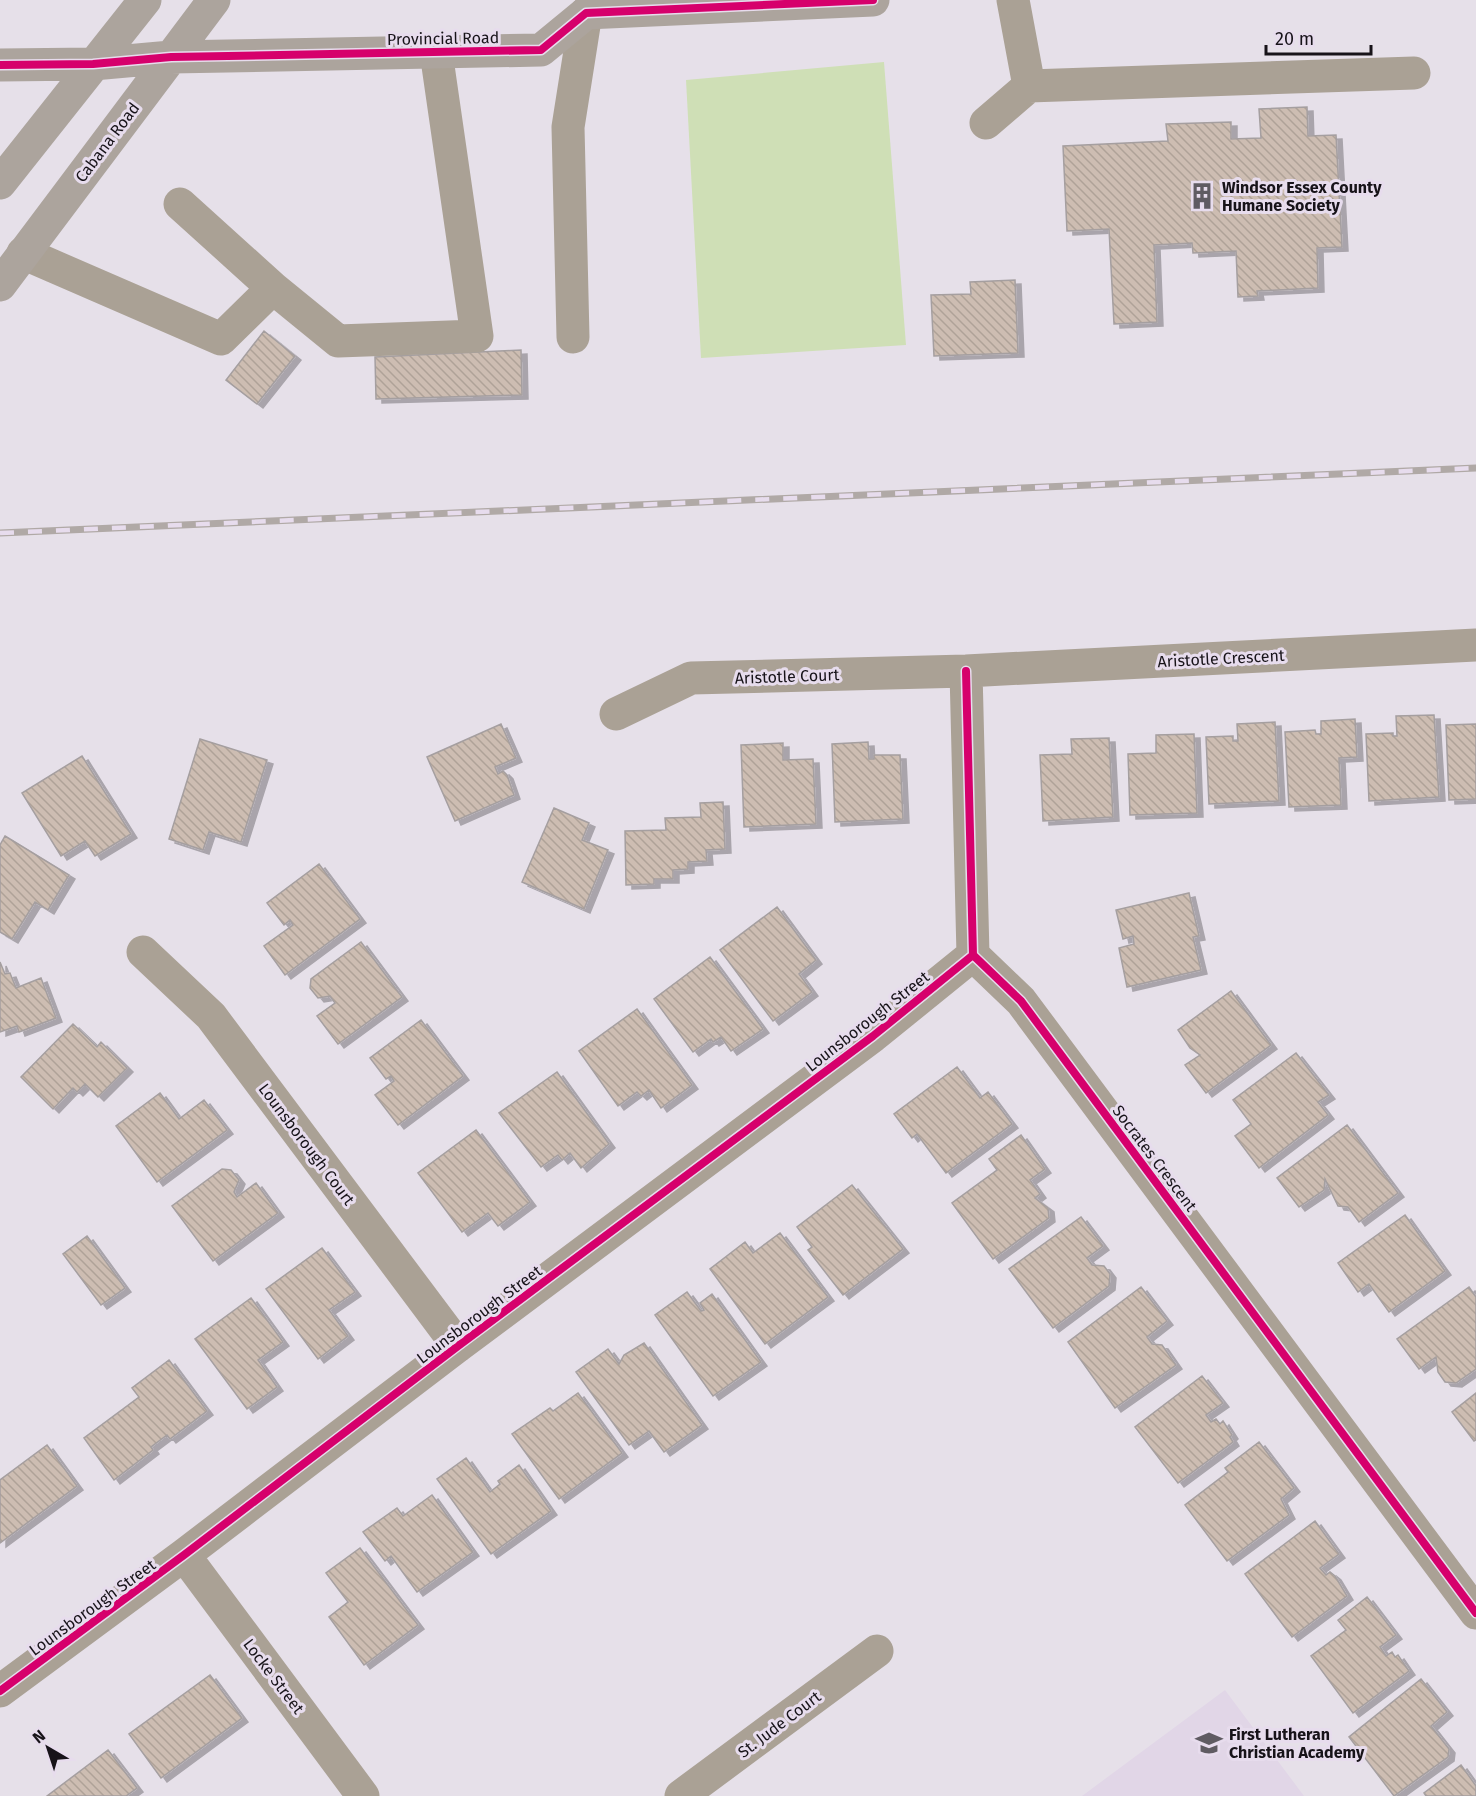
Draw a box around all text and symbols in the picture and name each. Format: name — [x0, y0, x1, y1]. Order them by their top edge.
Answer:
scale bar — [1266, 18, 1371, 56]
street label: Provincial Road — [387, 28, 499, 49]
text: 20 m — [1275, 28, 1314, 50]
street label: Cabana Road — [71, 99, 144, 186]
place label: Windsor Essex County Humane Society — [1222, 178, 1382, 215]
building icon: Windsor Essex County Humane Society — [1187, 181, 1217, 211]
street label: Aristotle Crescent — [1157, 646, 1285, 671]
street label: Aristotle Court — [734, 665, 840, 688]
street label: Lounsborough Street — [802, 967, 933, 1076]
street label: Lounsborough Court — [255, 1080, 359, 1209]
street label: Socrates Crescent — [1109, 1102, 1201, 1215]
street label: Lounsborough Street — [413, 1261, 546, 1368]
street label: Lounsborough Street — [25, 1555, 159, 1660]
street label: Locke Street — [239, 1635, 308, 1718]
street label: St. Jude Court — [734, 1687, 825, 1762]
north arrow — [18, 1718, 78, 1778]
place label: First Lutheran Christian Academy — [1229, 1725, 1365, 1762]
text: N — [29, 1726, 49, 1747]
school or university icon: First Lutheran Christian Academy — [1194, 1728, 1224, 1758]

